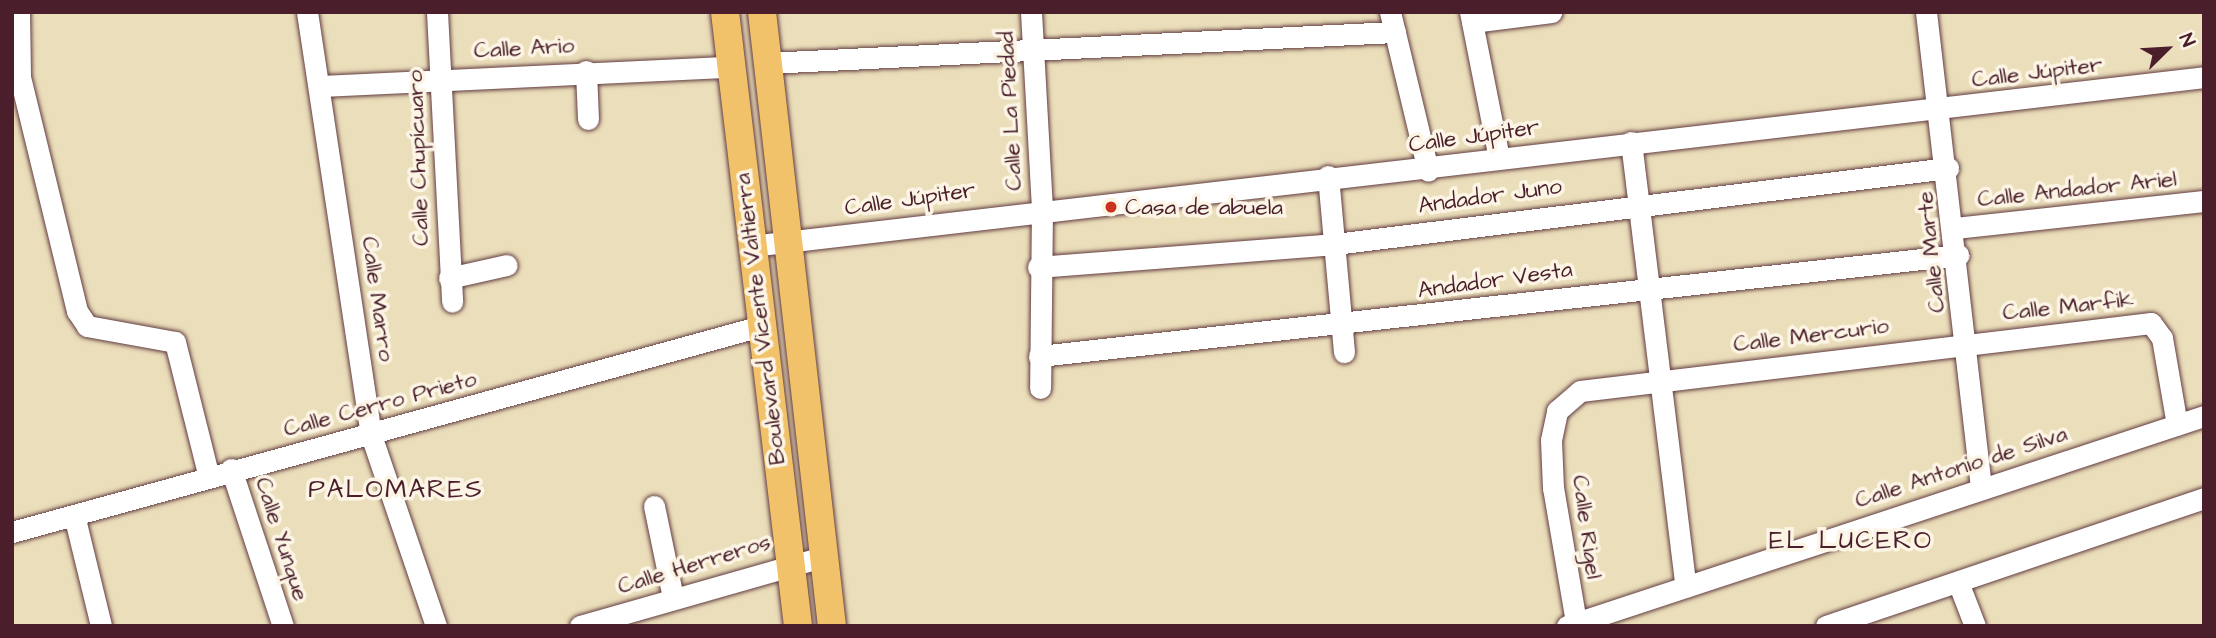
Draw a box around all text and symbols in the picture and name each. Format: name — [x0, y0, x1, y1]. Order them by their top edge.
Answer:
north arrow — [2132, 14, 2202, 84]
text: N — [2172, 29, 2201, 51]
street label: Calle La Piedad — [992, 31, 1028, 191]
street label: Calle Ario — [473, 32, 575, 64]
street label: Calle Júpiter — [1970, 50, 2104, 94]
street label: Calle Chupícuaro — [401, 70, 435, 246]
street label: Calle Júpiter — [1407, 113, 1541, 159]
street label: Calle Andador Ariel — [1976, 165, 2178, 213]
street label: Boulevard Vicente Valtierra — [728, 172, 792, 466]
street label: Andador Juno — [1416, 172, 1564, 220]
street label: Calle Júpiter — [843, 176, 977, 222]
street label: Calle Marte — [1911, 190, 1951, 314]
place label: Casa de abuela — [1125, 193, 1283, 221]
marker: Casa de abuela — [1103, 199, 1119, 215]
street label: Calle Marro — [356, 235, 400, 363]
street label: Andador Vesta — [1416, 255, 1574, 305]
street label: Calle Marfik — [2001, 285, 2135, 327]
street label: Calle Mercurio — [1732, 312, 1890, 358]
street label: Calle Cerro Prieto — [280, 365, 480, 443]
street label: Calle Antonio de Silva — [1851, 420, 2071, 514]
street label: Calle Rigel — [1566, 473, 1608, 581]
street label: Calle Yunque — [249, 474, 315, 604]
district label: PALOMARES — [309, 474, 483, 506]
district label: EL LUCERO — [1770, 525, 1932, 557]
street label: Calle Herreros — [614, 528, 774, 600]

